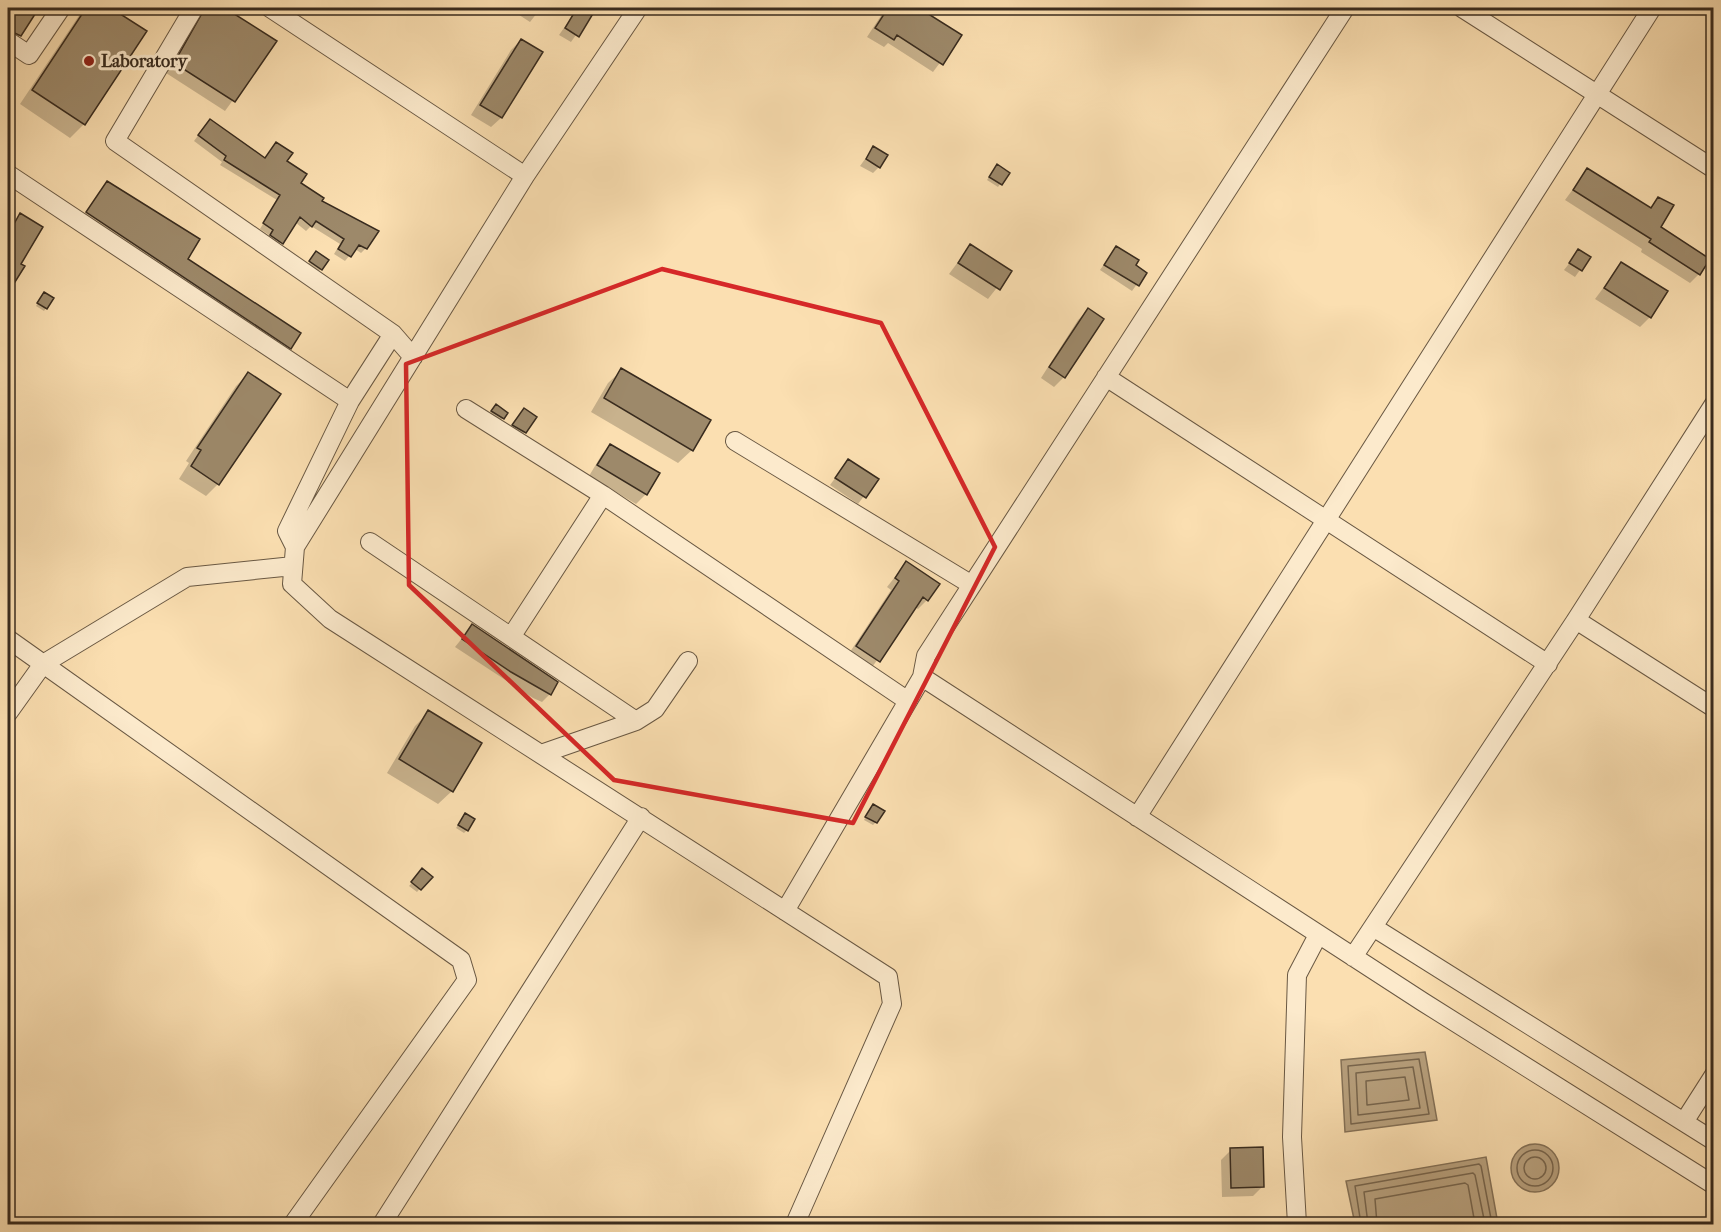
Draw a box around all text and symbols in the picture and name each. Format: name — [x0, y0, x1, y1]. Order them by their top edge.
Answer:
place label: Laboratory — [101, 51, 189, 72]
marker: Laboratory — [82, 54, 96, 68]

